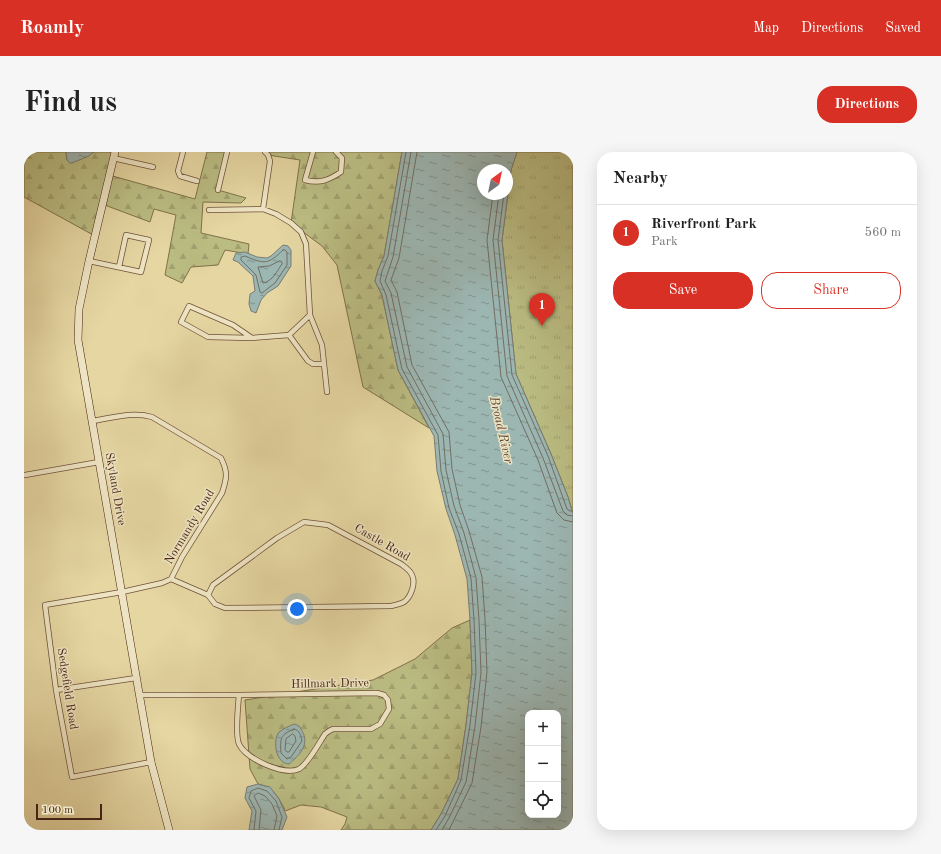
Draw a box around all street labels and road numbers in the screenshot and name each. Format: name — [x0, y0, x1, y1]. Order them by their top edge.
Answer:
street label: Skyland Drive — [103, 451, 127, 527]
street label: Normandy Road — [163, 488, 217, 566]
street label: Castle Road — [352, 522, 412, 564]
street label: Sedgefield Road — [55, 647, 79, 731]
street label: Hillmark Drive — [291, 677, 370, 691]

